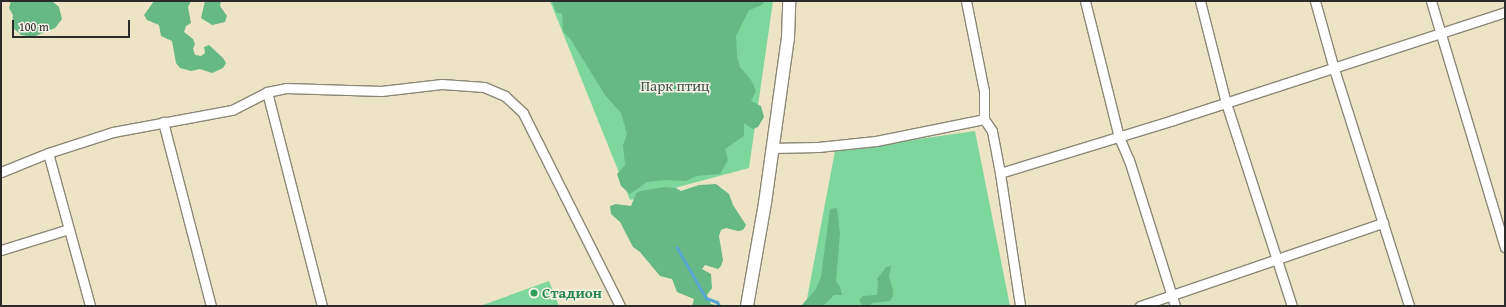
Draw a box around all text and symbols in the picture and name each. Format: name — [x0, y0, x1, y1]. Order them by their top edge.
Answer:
scale bar — [14, 12, 132, 38]
text: 100 m — [19, 18, 49, 35]
park label: Парк птиц — [640, 77, 710, 95]
place label: Стадион — [542, 284, 602, 302]
marker: Стадион — [529, 288, 539, 298]

